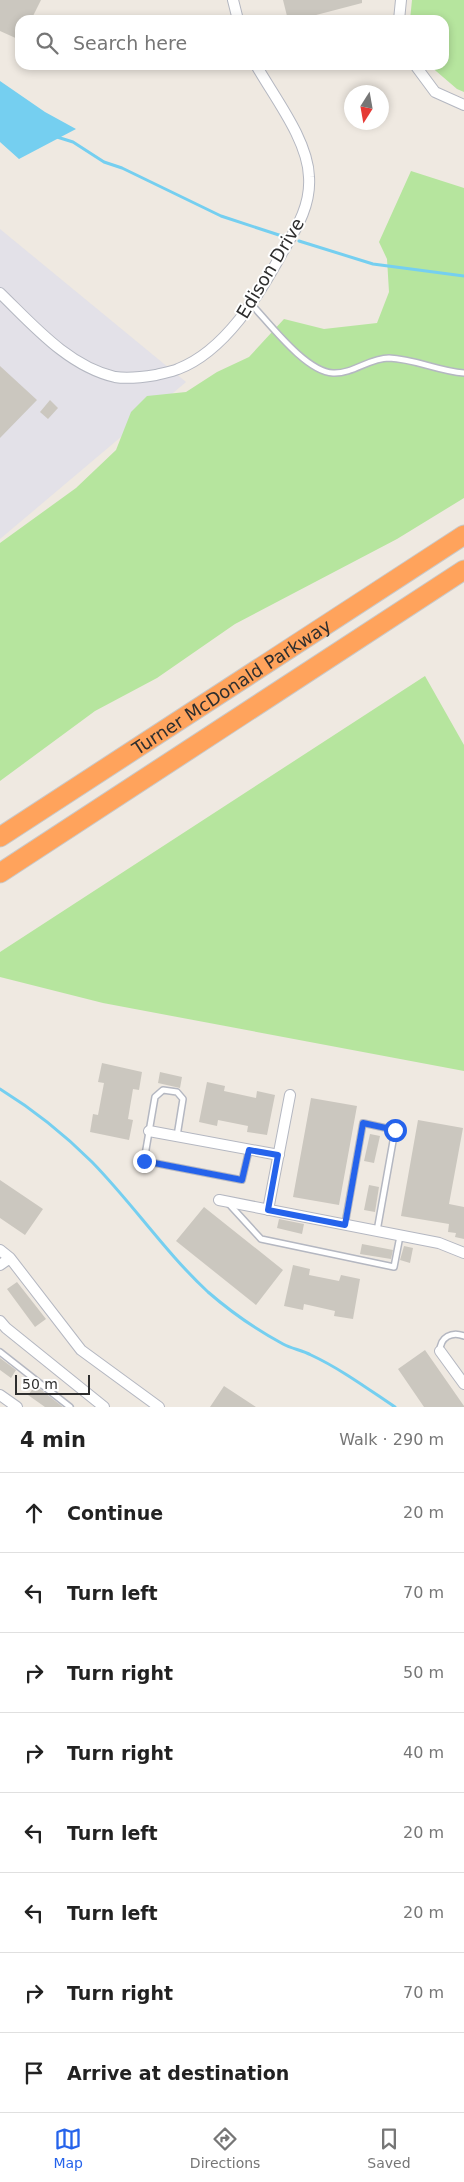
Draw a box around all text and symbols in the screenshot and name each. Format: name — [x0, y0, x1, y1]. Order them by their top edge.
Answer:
search box — [15, 15, 449, 70]
icon: search — [33, 29, 61, 57]
text: Search here — [73, 32, 187, 54]
north arrow — [344, 85, 389, 130]
street label: Edison Drive — [232, 214, 308, 322]
street label: Turner McDonald Parkway — [127, 614, 335, 759]
route start — [384, 1119, 407, 1142]
route end — [133, 1150, 156, 1173]
scale bar — [15, 1372, 90, 1395]
text: 50 m — [22, 1376, 58, 1392]
text: 4 min — [20, 1428, 86, 1452]
text: Walk · 290 m — [339, 1430, 444, 1449]
icon: ahead — [20, 1499, 48, 1527]
text: Continue — [67, 1502, 163, 1524]
text: 20 m — [403, 1503, 444, 1522]
icon: left — [20, 1579, 48, 1607]
text: Turn left — [67, 1582, 158, 1604]
text: 70 m — [403, 1583, 444, 1602]
icon: right — [20, 1659, 48, 1687]
text: Turn right — [67, 1662, 173, 1684]
text: 50 m — [403, 1663, 444, 1682]
icon: right — [20, 1739, 48, 1767]
text: Turn right — [67, 1742, 173, 1764]
text: 40 m — [403, 1743, 444, 1762]
icon: left — [20, 1819, 48, 1847]
text: Turn left — [67, 1822, 158, 1844]
text: 20 m — [403, 1823, 444, 1842]
icon: left — [20, 1899, 48, 1927]
text: Turn left — [67, 1902, 158, 1924]
text: 20 m — [403, 1903, 444, 1922]
icon: right — [20, 1979, 48, 2007]
text: Turn right — [67, 1982, 173, 2004]
text: 70 m — [403, 1983, 444, 2002]
icon: arrive — [20, 2059, 48, 2087]
text: Arrive at destination — [67, 2062, 289, 2084]
tab: Map — [53, 2125, 83, 2171]
tab: Directions — [190, 2125, 260, 2171]
tab: Saved — [367, 2125, 411, 2171]

